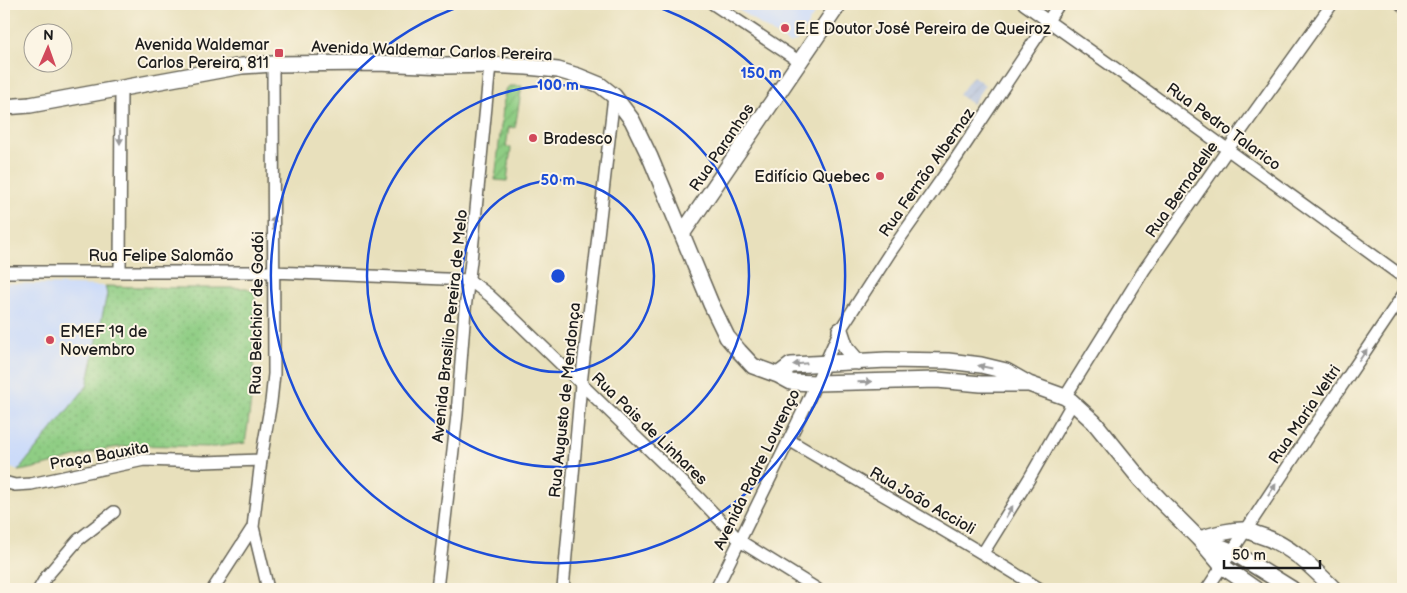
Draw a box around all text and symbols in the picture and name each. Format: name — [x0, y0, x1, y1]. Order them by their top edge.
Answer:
place label: E.E Doutor José Pereira de Queiroz — [795, 20, 1051, 39]
north arrow — [22, 22, 72, 72]
marker: E.E Doutor José Pereira de Queiroz — [779, 22, 791, 34]
text: N — [43, 27, 54, 44]
place label: Avenida Waldemar Carlos Pereira, 811 — [135, 36, 269, 73]
street label: Avenida Waldemar Carlos Pereira — [311, 38, 553, 65]
marker: Avenida Waldemar Carlos Pereira, 811 — [273, 47, 285, 59]
text: 150 m — [740, 64, 782, 83]
text: 100 m — [537, 76, 579, 95]
street label: Rua Pedro Talarico — [1162, 79, 1284, 175]
street label: Rua Paranhos — [686, 100, 759, 195]
street label: Rua Fernão Albernaz — [876, 104, 979, 241]
one-way arrow — [116, 129, 124, 145]
place label: Bradesco — [543, 130, 613, 149]
marker: Bradesco — [527, 132, 539, 144]
street label: Rua Bernadelle — [1142, 138, 1223, 242]
place label: Edifício Quebec — [754, 168, 870, 187]
marker: Edifício Quebec — [874, 170, 886, 182]
text: 50 m — [541, 171, 576, 190]
street label: Avenida Brasilio Pereira de Melo — [429, 208, 472, 444]
one-way arrow — [269, 215, 277, 231]
street label: Rua Belchior de Godói — [247, 231, 268, 395]
street label: Rua Felipe Salomão — [88, 247, 234, 266]
centre of rings — [549, 267, 567, 285]
street label: Rua Augusto de Mendonça — [546, 302, 585, 499]
place label: EMEF 19 de Novembro — [60, 323, 148, 360]
marker: EMEF 19 de Novembro — [44, 334, 56, 346]
one-way arrow — [1358, 349, 1368, 362]
one-way arrow — [791, 361, 807, 369]
one-way arrow — [976, 362, 992, 370]
street label: Rua Maria Veltri — [1265, 362, 1345, 468]
street label: Rua Pais de Linhares — [587, 369, 711, 489]
one-way arrow — [857, 378, 873, 386]
street label: Avenida Padre Lourenço — [710, 386, 805, 553]
street label: Praça Bauxita — [48, 438, 150, 475]
street label: Rua João Accioli — [866, 463, 979, 539]
one-way arrow — [1267, 483, 1277, 497]
one-way arrow — [1004, 505, 1014, 518]
scale bar — [1224, 538, 1321, 570]
text: 50 m — [1232, 546, 1266, 565]

